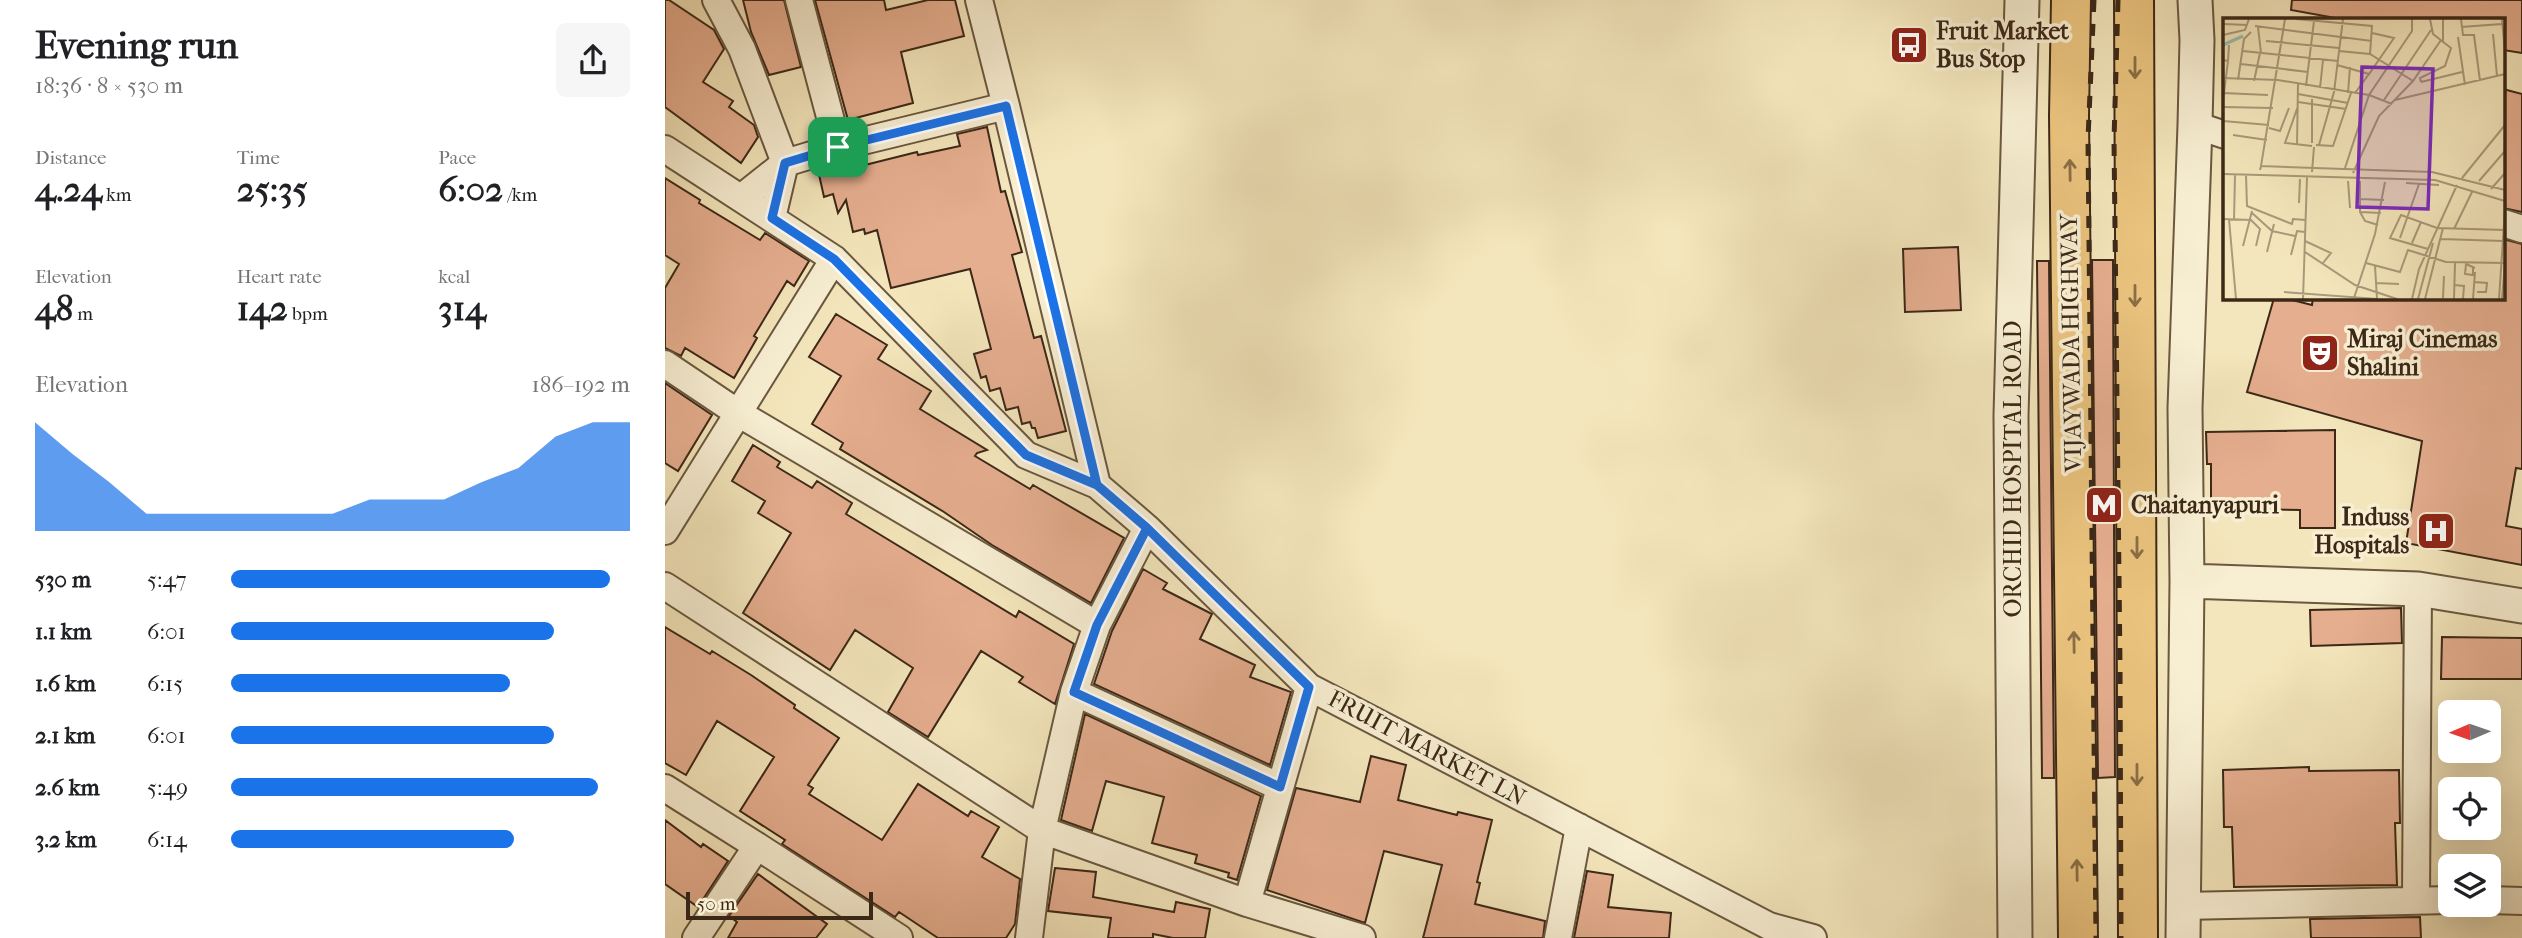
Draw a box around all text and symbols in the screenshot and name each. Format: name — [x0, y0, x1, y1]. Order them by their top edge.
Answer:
place label: Fruit Market Bus Stop — [1935, 17, 2069, 73]
inset map — [2223, 18, 2505, 299]
text: Evening run — [35, 23, 238, 68]
button: share — [556, 23, 630, 97]
bus stop icon: Fruit Market Bus Stop — [1888, 24, 1930, 66]
one-way arrow — [2128, 56, 2141, 79]
text: 18:36 · 8 × 530 m — [35, 72, 183, 99]
pin — [808, 117, 868, 177]
icon: arrive — [819, 128, 857, 166]
text: Distance — [35, 147, 106, 169]
text: Time — [237, 147, 280, 169]
text: Pace — [438, 147, 476, 169]
one-way arrow — [2063, 159, 2076, 182]
text: 4.24 — [35, 169, 102, 210]
text: 25:35 — [237, 169, 308, 210]
text: 6:02 — [438, 169, 503, 210]
text: km — [102, 184, 132, 206]
text: /km — [503, 184, 537, 206]
street label: VIJAYWADA HIGHWAY — [2055, 213, 2087, 474]
text: Elevation — [35, 266, 112, 288]
text: Heart rate — [237, 266, 322, 288]
text: kcal — [438, 266, 470, 288]
one-way arrow — [2129, 284, 2142, 307]
text: 48 — [35, 288, 73, 329]
text: 142 — [237, 288, 288, 329]
text: 314 — [438, 288, 486, 329]
text: m — [73, 303, 93, 325]
text: bpm — [288, 303, 328, 325]
street label: ORCHID HOSPITAL ROAD — [1999, 320, 2027, 618]
place label: Miraj Cinemas Shalini — [2347, 325, 2497, 381]
theatre icon: Miraj Cinemas Shalini — [2299, 332, 2341, 374]
text: Elevation — [35, 371, 128, 398]
text: 186–192 m — [532, 371, 630, 398]
metro station icon: Chaitanyapuri — [2083, 484, 2125, 526]
place label: Chaitanyapuri — [2131, 491, 2280, 519]
place label: Induss Hospitals — [2314, 503, 2409, 559]
hospital icon: Induss Hospitals — [2415, 510, 2457, 552]
one-way arrow — [2130, 536, 2143, 559]
text: 530 m — [35, 566, 91, 593]
text: 5:47 — [147, 566, 187, 593]
text: 1.1 km — [35, 618, 92, 645]
text: 6:01 — [147, 618, 186, 645]
one-way arrow — [2068, 631, 2081, 654]
text: 1.6 km — [35, 670, 96, 697]
text: 6:15 — [147, 670, 183, 697]
street label: FRUIT MARKET LN — [1323, 684, 1531, 812]
north arrow — [2438, 700, 2501, 763]
map controls — [2438, 700, 2501, 917]
text: 2.1 km — [35, 722, 95, 749]
text: 6:01 — [147, 722, 186, 749]
one-way arrow — [2130, 763, 2144, 786]
text: 2.6 km — [35, 774, 100, 801]
text: 5:49 — [147, 774, 188, 801]
button: locate — [2438, 777, 2501, 840]
text: 3.2 km — [35, 826, 97, 853]
text: 6:14 — [147, 826, 187, 853]
button: layers — [2438, 854, 2501, 917]
one-way arrow — [2070, 859, 2084, 882]
scale bar — [686, 889, 873, 921]
text: 50 m — [697, 893, 736, 915]

